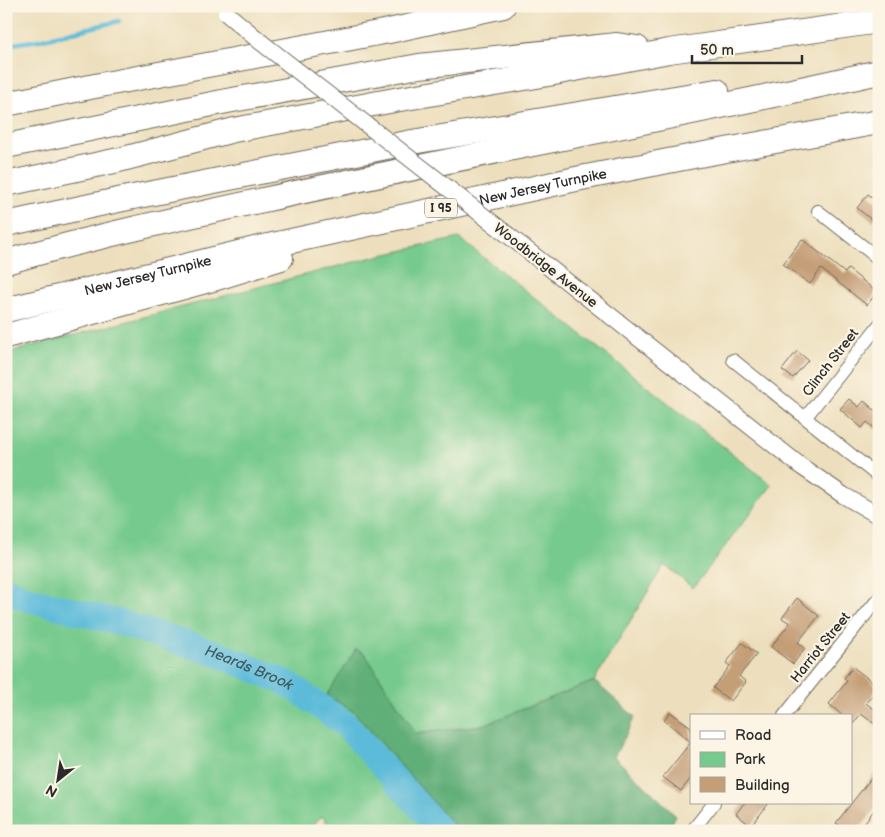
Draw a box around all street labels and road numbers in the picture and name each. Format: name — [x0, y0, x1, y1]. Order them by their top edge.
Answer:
street label: New Jersey Turnpike — [478, 165, 608, 209]
road number: I 95 — [425, 198, 457, 218]
street label: Woodbridge Avenue — [490, 220, 601, 311]
street label: New Jersey Turnpike — [83, 252, 213, 299]
street label: Clinch Street — [799, 324, 863, 400]
street label: Harriot Street — [787, 608, 854, 686]

